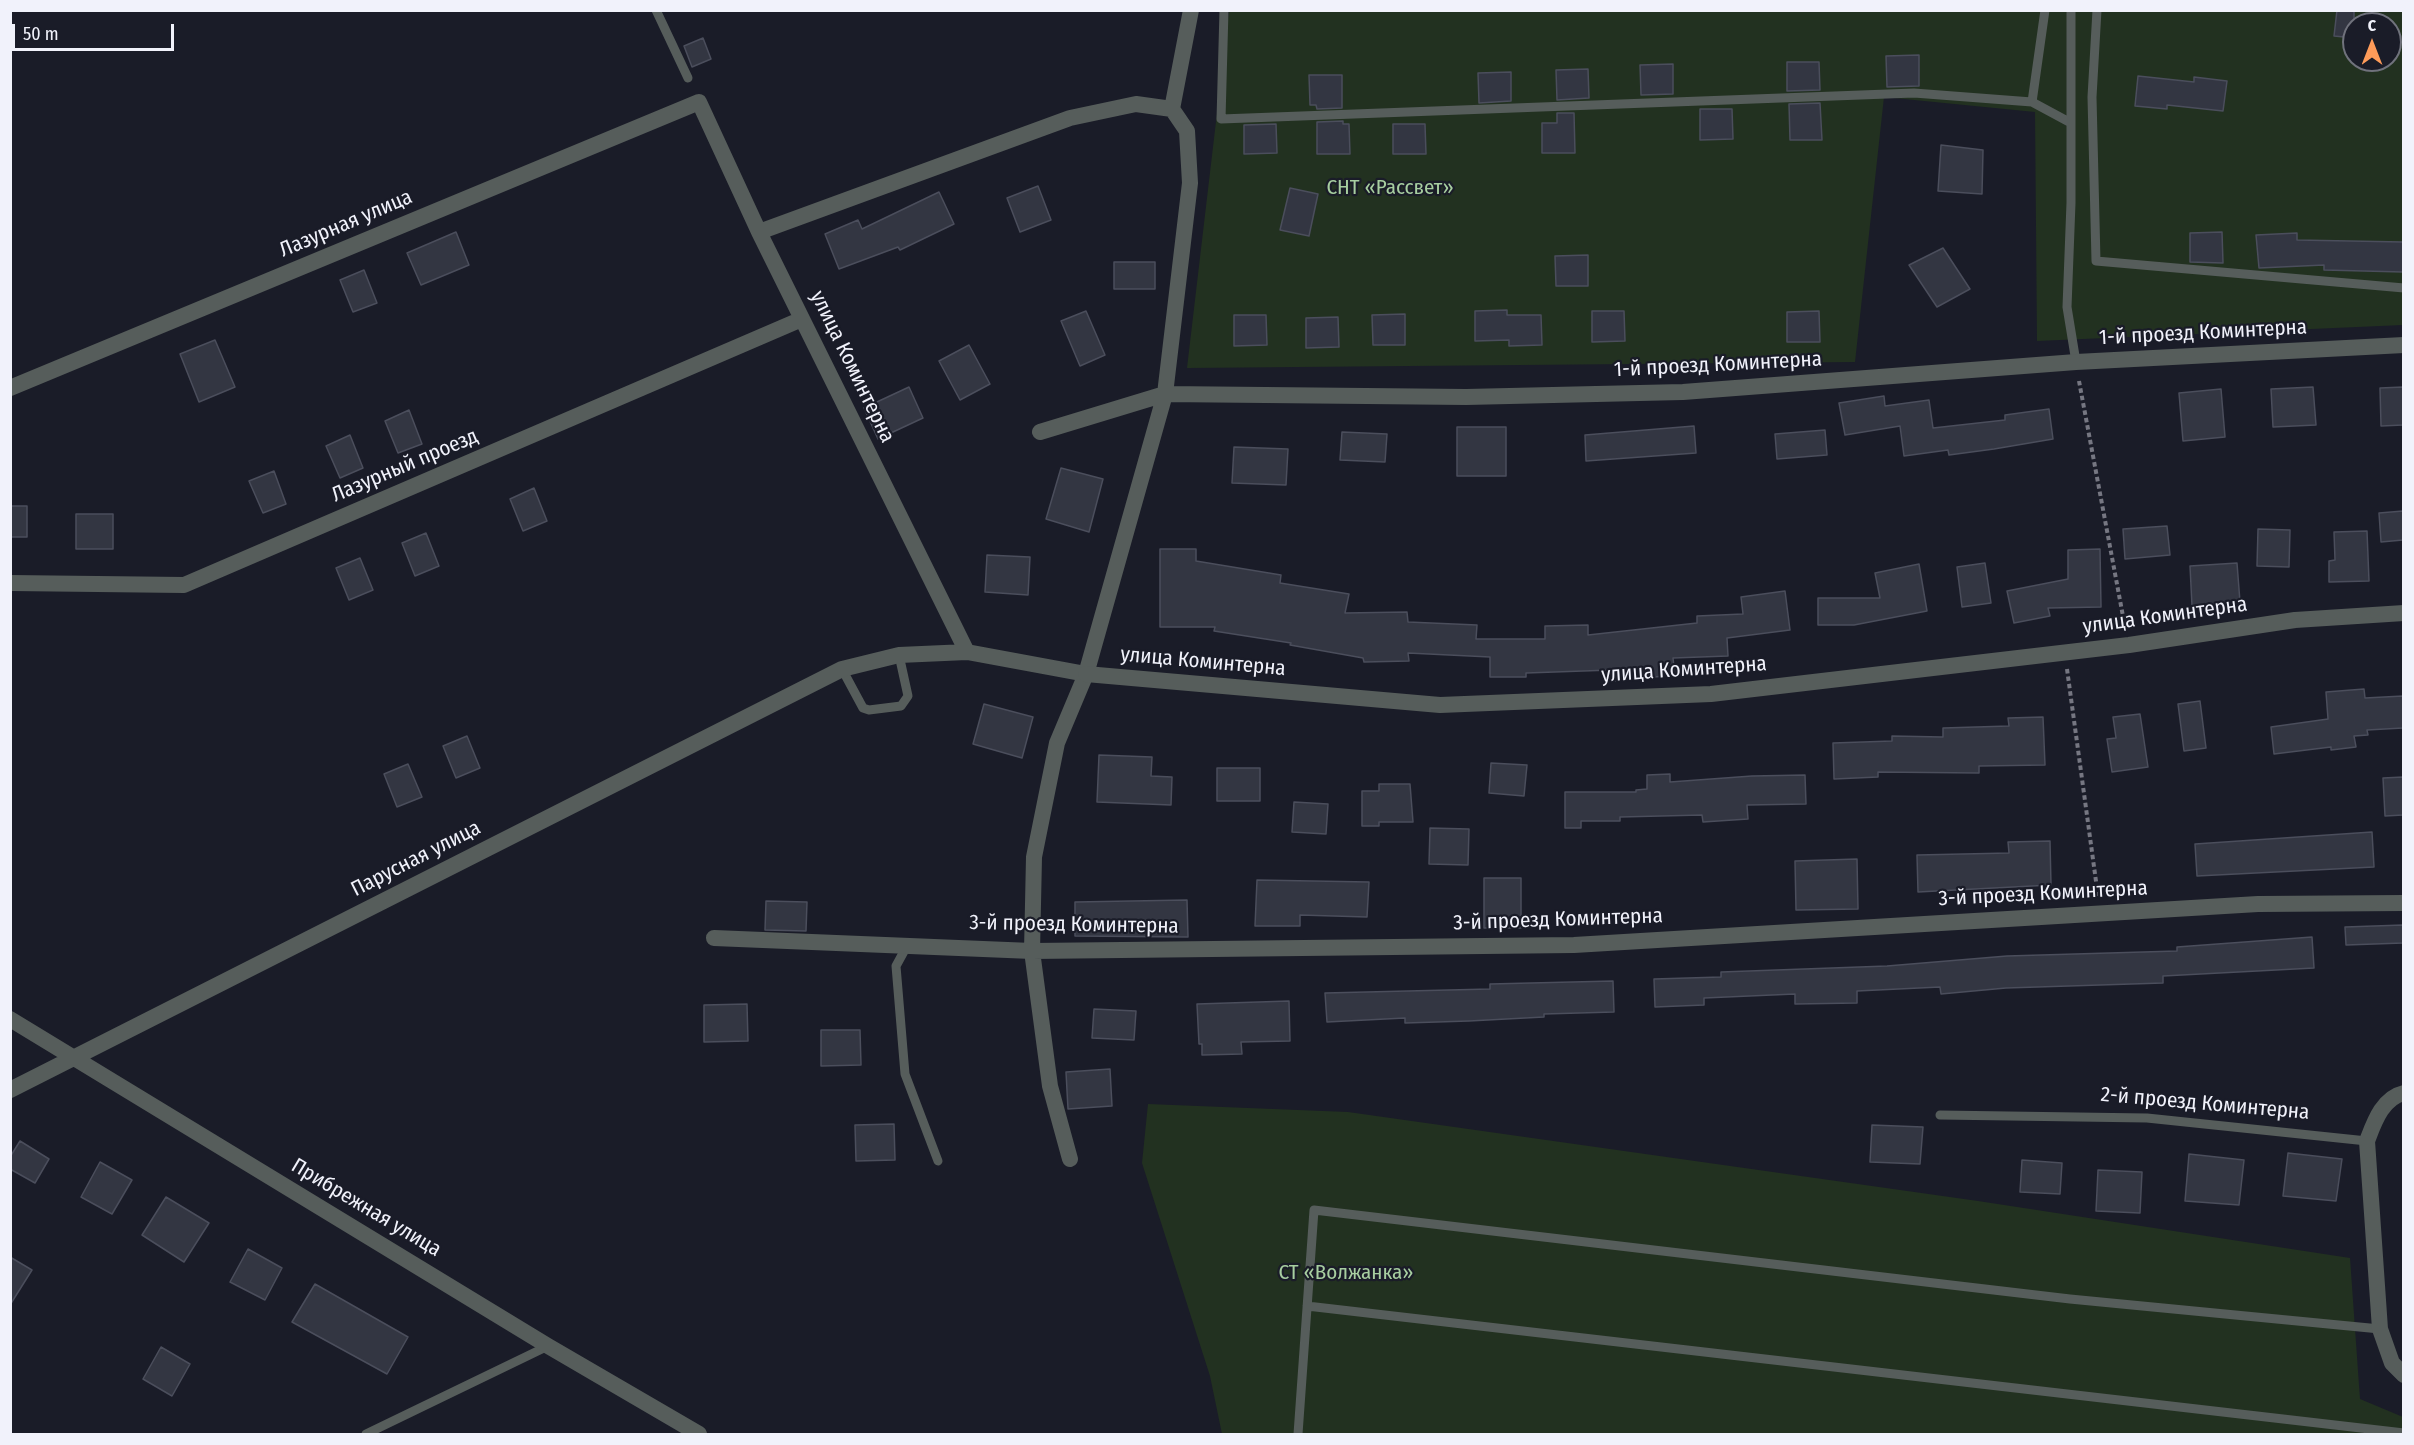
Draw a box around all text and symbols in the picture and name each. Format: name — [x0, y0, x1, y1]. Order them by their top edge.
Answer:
scale bar — [15, 12, 177, 50]
north arrow — [2342, 12, 2402, 72]
text: С — [2368, 16, 2376, 35]
text: 50 m — [23, 23, 59, 45]
park label: СНТ «Рассвет» — [1326, 175, 1454, 201]
street label: Лазурная улица — [276, 185, 416, 263]
street label: улица Коминтерна — [804, 287, 900, 447]
street label: 1-й проезд Коминтерна — [2098, 315, 2308, 351]
street label: 1-й проезд Коминтерна — [1613, 347, 1823, 383]
street label: Лазурный проезд — [328, 424, 482, 508]
street label: улица Коминтерна — [2081, 592, 2249, 640]
street label: улица Коминтерна — [1119, 642, 1287, 682]
street label: улица Коминтерна — [1600, 652, 1768, 688]
street label: Парусная улица — [347, 816, 485, 902]
street label: 3-й проезд Коминтерна — [1938, 876, 2148, 912]
street label: 3-й проезд Коминтерна — [1453, 904, 1663, 936]
street label: 3-й проезд Коминтерна — [969, 911, 1179, 939]
street label: 2-й проезд Коминтерна — [2100, 1082, 2310, 1126]
street label: Прибрежная улица — [287, 1153, 445, 1263]
park label: СТ «Волжанка» — [1278, 1260, 1414, 1286]

